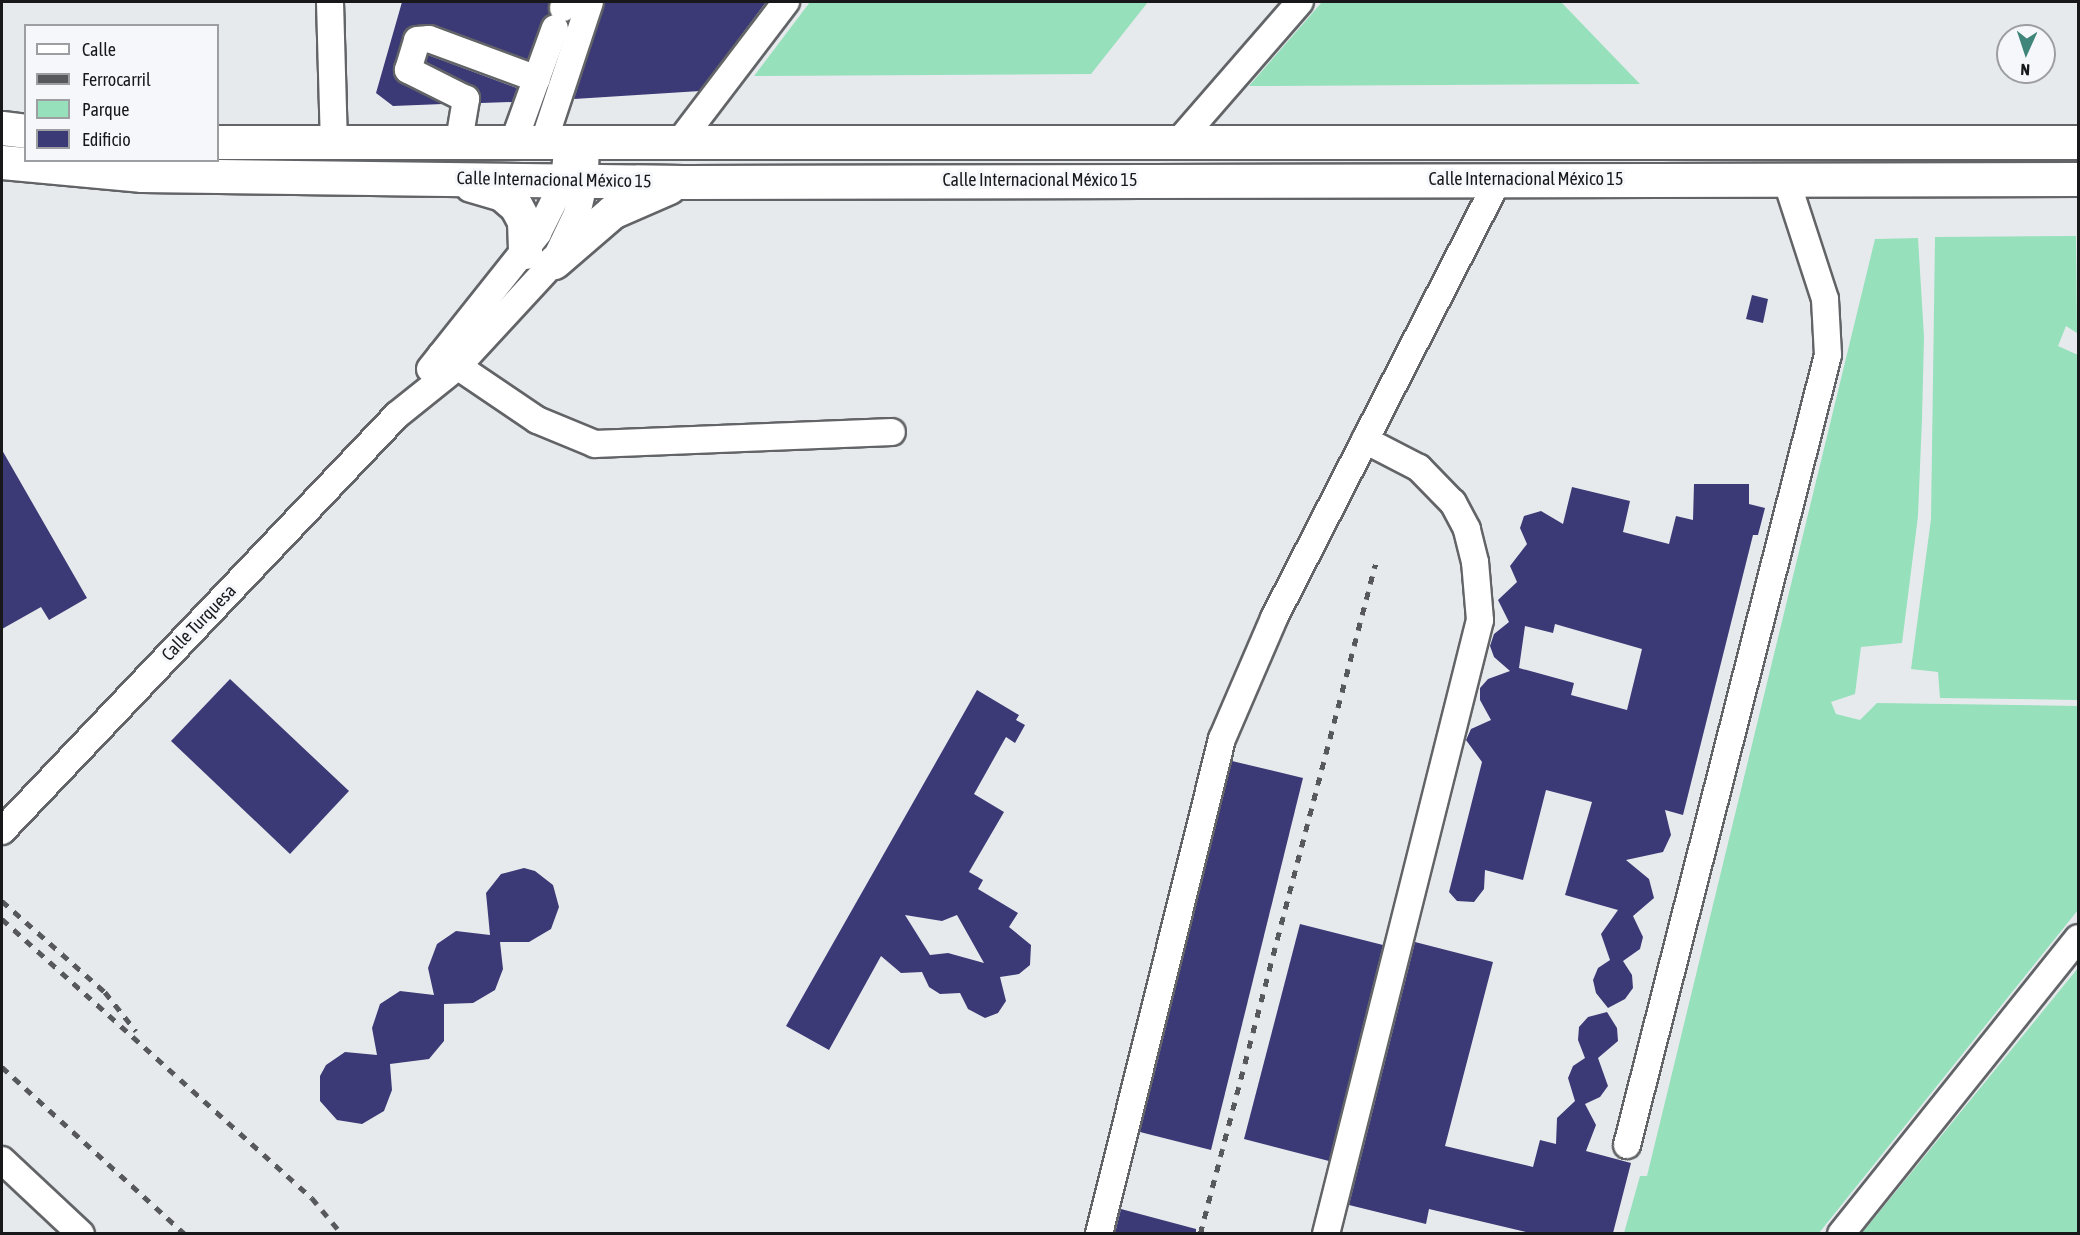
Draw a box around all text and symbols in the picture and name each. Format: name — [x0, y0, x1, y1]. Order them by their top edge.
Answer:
legend — [24, 24, 219, 162]
north arrow — [1996, 24, 2056, 84]
text: Calle — [82, 39, 116, 60]
text: N — [2020, 61, 2030, 79]
text: Ferrocarril — [82, 69, 151, 90]
text: Parque — [82, 99, 130, 120]
text: Edificio — [82, 129, 131, 150]
street label: Calle Internacional México 15 — [456, 168, 652, 192]
street label: Calle Internacional México 15 — [1429, 168, 1623, 190]
street label: Calle Internacional México 15 — [943, 169, 1137, 191]
street label: Calle Turquesa — [157, 580, 241, 666]

